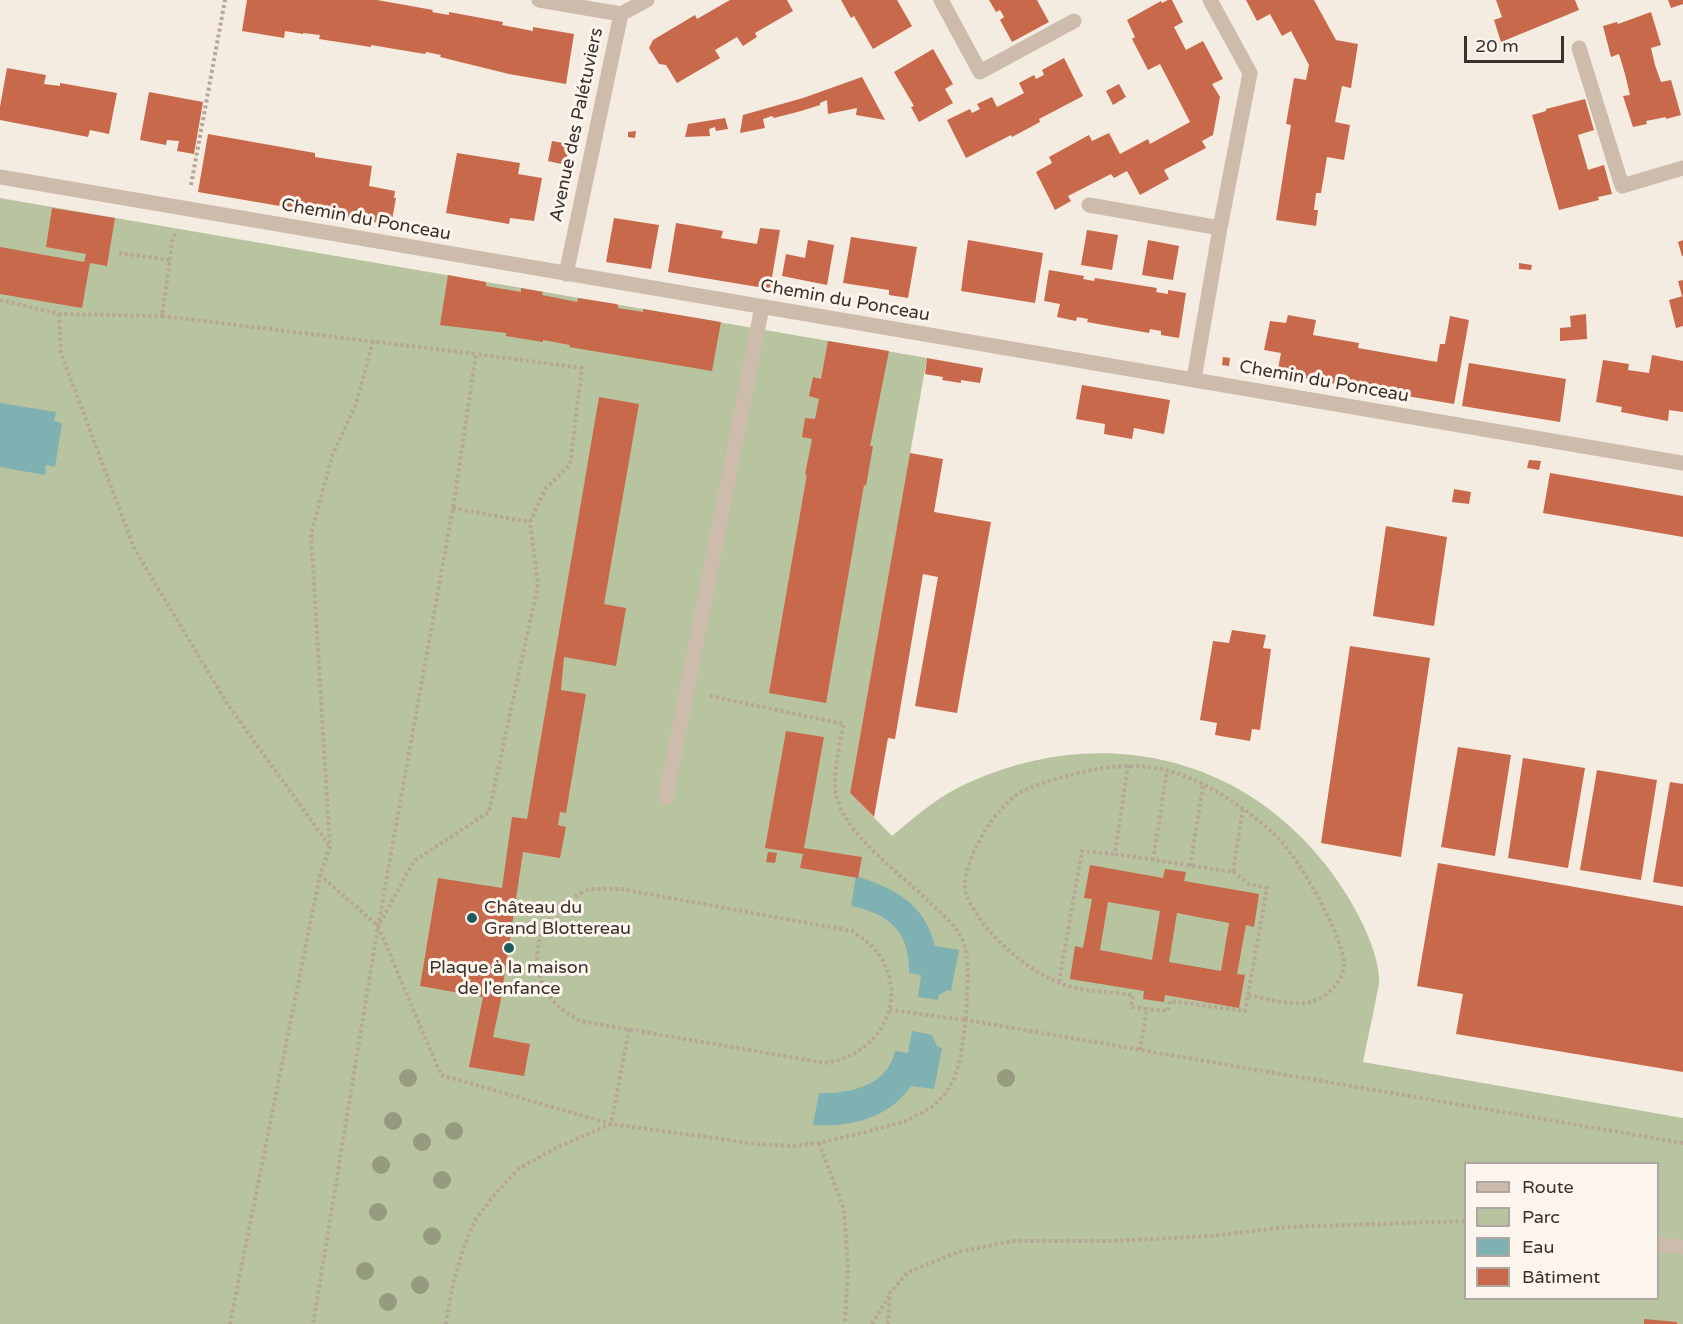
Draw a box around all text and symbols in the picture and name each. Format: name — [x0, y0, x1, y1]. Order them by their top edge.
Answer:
scale bar — [1467, 24, 1568, 62]
street label: Avenue des Palétuviers — [546, 26, 608, 224]
text: 20 m — [1475, 35, 1519, 57]
street label: Chemin du Ponceau — [280, 194, 452, 246]
street label: Chemin du Ponceau — [759, 275, 931, 327]
street label: Chemin du Ponceau — [1238, 356, 1410, 408]
place label: Château du Grand Blottereau — [484, 897, 631, 940]
marker: Château du Grand Blottereau — [465, 911, 479, 925]
marker: Plaque à la maison de l'enfance — [502, 941, 516, 955]
place label: Plaque à la maison de l'enfance — [429, 957, 589, 1000]
legend — [1464, 1162, 1659, 1300]
text: Route — [1522, 1176, 1574, 1198]
text: Parc — [1522, 1206, 1560, 1228]
text: Eau — [1522, 1236, 1554, 1258]
text: Bâtiment — [1522, 1266, 1600, 1288]

